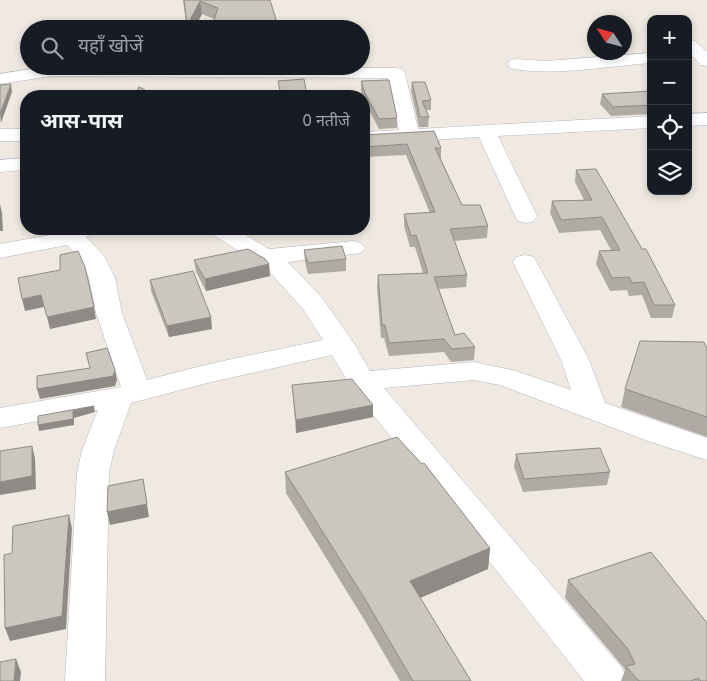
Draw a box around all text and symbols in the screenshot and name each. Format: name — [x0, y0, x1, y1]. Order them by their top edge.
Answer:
north arrow — [587, 15, 632, 60]
map controls — [647, 15, 692, 195]
button: + — [647, 15, 692, 60]
search box — [20, 20, 370, 75]
icon: search — [38, 34, 66, 62]
text: यहाँ खोजें — [78, 35, 143, 59]
button: − — [647, 60, 692, 105]
button: locate — [647, 105, 692, 150]
text: आस-पास — [40, 109, 123, 136]
text: 0 नतीजे — [302, 112, 350, 132]
button: layers — [647, 150, 692, 195]

